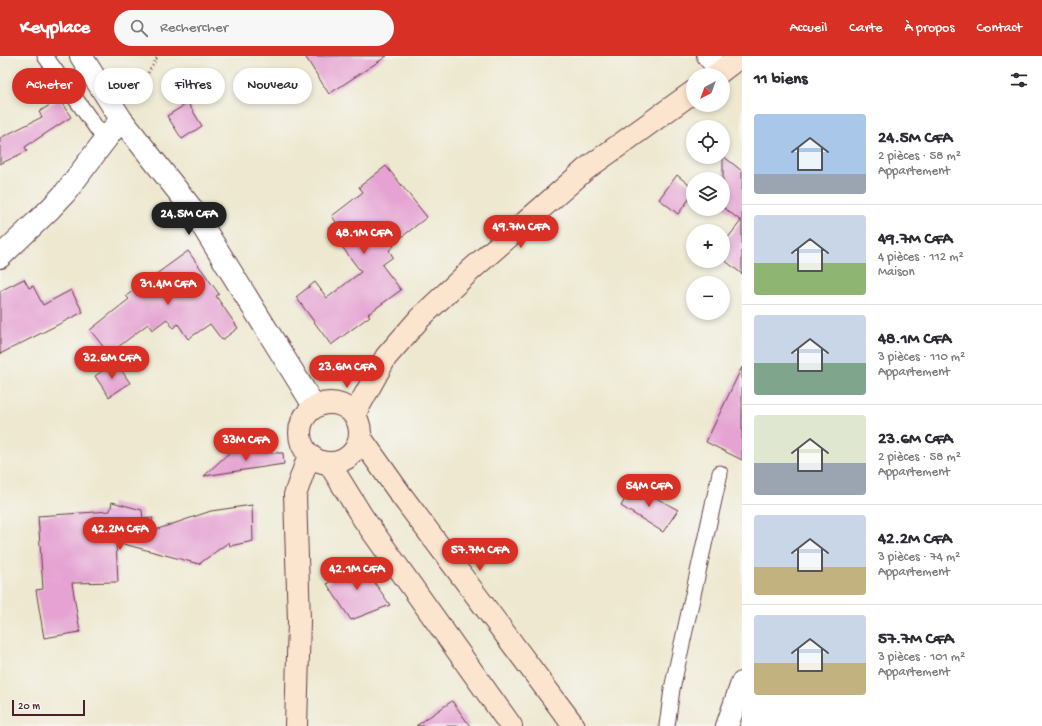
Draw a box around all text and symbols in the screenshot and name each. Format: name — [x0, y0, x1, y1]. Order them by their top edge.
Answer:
search box — [114, 10, 394, 46]
text: Keyplace — [20, 17, 90, 40]
icon: search — [128, 17, 150, 39]
text: Rechercher — [160, 19, 228, 37]
text: Accueil — [790, 20, 827, 37]
text: Carte — [849, 20, 883, 37]
text: À propos — [905, 20, 955, 37]
text: Contact — [977, 20, 1022, 37]
chip: Acheter — [12, 68, 86, 104]
chip: Louer — [94, 68, 153, 104]
chip: Filtres — [161, 68, 225, 104]
chip: Nouveau — [233, 68, 312, 104]
north arrow — [686, 68, 730, 112]
map controls — [686, 68, 730, 320]
icon: filters — [1008, 69, 1030, 91]
text: 11 biens — [754, 70, 808, 90]
button: locate — [686, 120, 730, 164]
text: 24.5M CFA — [878, 129, 952, 149]
icon: home — [786, 130, 834, 178]
text: 2 pièces · 58 m² — [878, 149, 961, 164]
text: Appartement — [878, 164, 950, 179]
button: layers — [686, 172, 730, 216]
pin: 24.5M CFA — [143, 202, 235, 236]
text: 24.5M CFA — [161, 207, 217, 222]
pin: 49.7M CFA — [475, 215, 567, 249]
text: 49.7M CFA — [493, 220, 549, 235]
pin: 48.1M CFA — [318, 221, 410, 255]
button: + — [686, 224, 730, 268]
text: 48.1M CFA — [336, 226, 392, 241]
text: 49.7M CFA — [878, 230, 953, 250]
icon: home — [786, 231, 834, 279]
text: 4 pièces · 112 m² — [878, 250, 964, 265]
text: Maison — [878, 265, 915, 280]
pin: 31.4M CFA — [122, 272, 214, 306]
button: − — [686, 276, 730, 320]
text: 31.4M CFA — [140, 277, 196, 292]
text: 48.1M CFA — [878, 330, 951, 350]
icon: home — [786, 331, 834, 379]
pin: 32.6M CFA — [66, 346, 158, 380]
text: 3 pièces · 110 m² — [878, 350, 965, 365]
text: 32.6M CFA — [83, 351, 141, 366]
pin: 23.6M CFA — [301, 355, 393, 389]
text: 23.6M CFA — [318, 360, 376, 375]
text: Appartement — [878, 365, 950, 380]
pin: 33M CFA — [209, 428, 283, 462]
text: 23.6M CFA — [878, 430, 953, 450]
icon: home — [786, 431, 834, 479]
text: 33M CFA — [223, 433, 269, 448]
text: 2 pièces · 58 m² — [878, 450, 961, 465]
text: Appartement — [878, 465, 950, 480]
pin: 54M CFA — [612, 474, 686, 508]
text: 54M CFA — [626, 479, 672, 494]
pin: 42.2M CFA — [74, 517, 166, 551]
text: 42.2M CFA — [92, 522, 148, 537]
text: 42.2M CFA — [878, 530, 952, 550]
icon: home — [786, 531, 834, 579]
pin: 57.7M CFA — [434, 538, 526, 572]
text: 57.7M CFA — [451, 543, 509, 558]
text: 3 pièces · 74 m² — [878, 550, 960, 565]
pin: 42.1M CFA — [311, 557, 403, 591]
text: 42.1M CFA — [329, 562, 385, 577]
text: Appartement — [878, 565, 950, 580]
text: 57.7M CFA — [878, 630, 954, 650]
icon: home — [786, 631, 834, 679]
text: 3 pièces · 101 m² — [878, 650, 965, 665]
text: Appartement — [878, 665, 950, 680]
scale bar — [12, 698, 85, 717]
text: 20 m — [18, 701, 40, 713]

